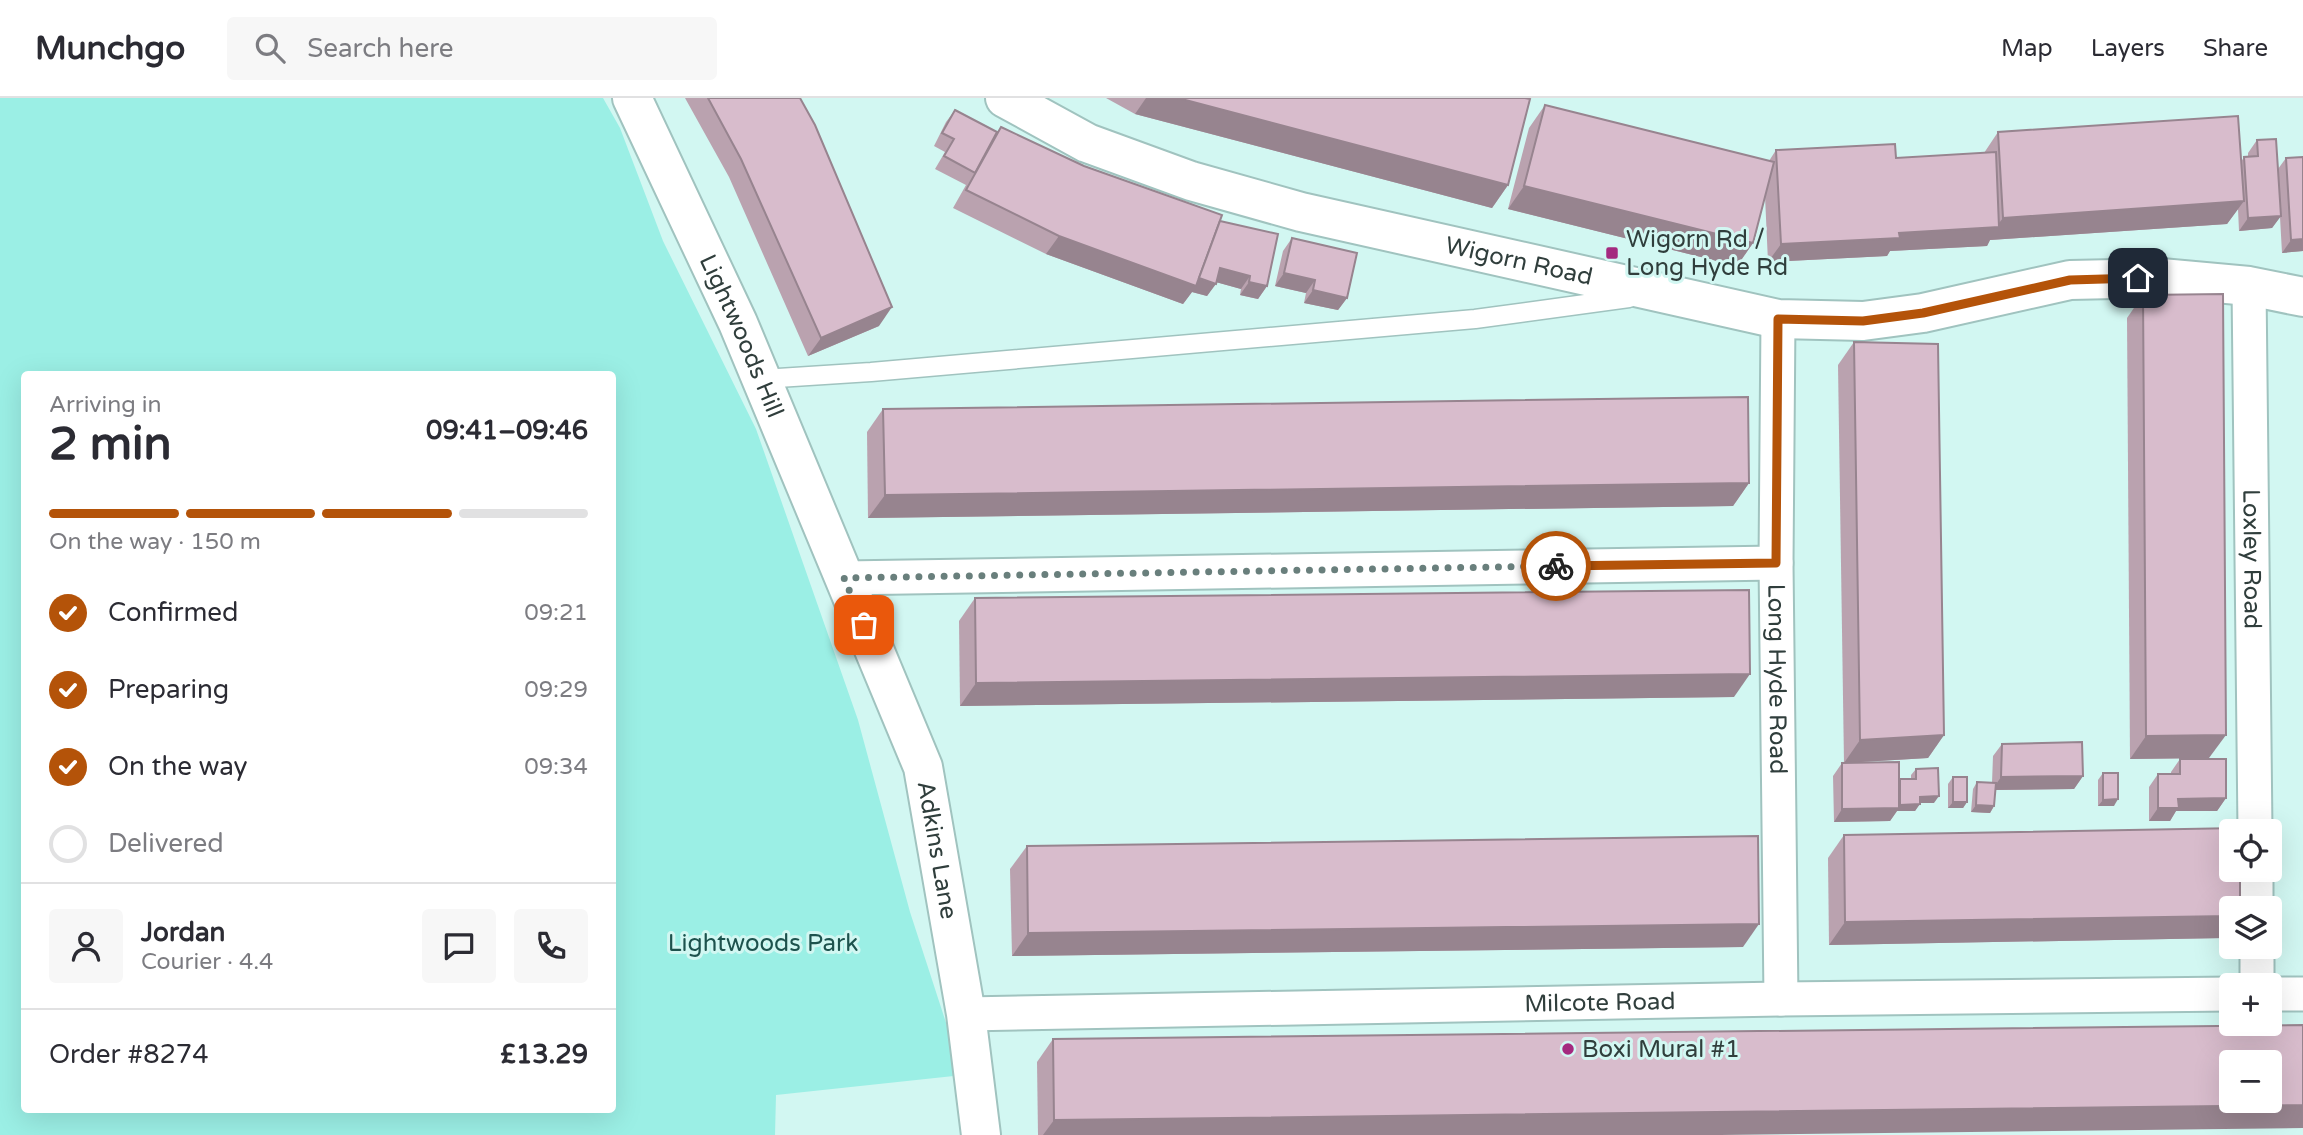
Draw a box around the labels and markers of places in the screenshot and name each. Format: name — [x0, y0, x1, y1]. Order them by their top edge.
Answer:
place label: Wigorn Rd / Long Hyde Rd — [1626, 225, 1788, 282]
marker: Wigorn Rd / Long Hyde Rd — [1604, 245, 1620, 261]
pin — [2108, 248, 2168, 308]
pin — [834, 595, 894, 655]
place label: Boxi Mural #1 — [1582, 1035, 1740, 1064]
marker: Boxi Mural #1 — [1560, 1041, 1576, 1057]

